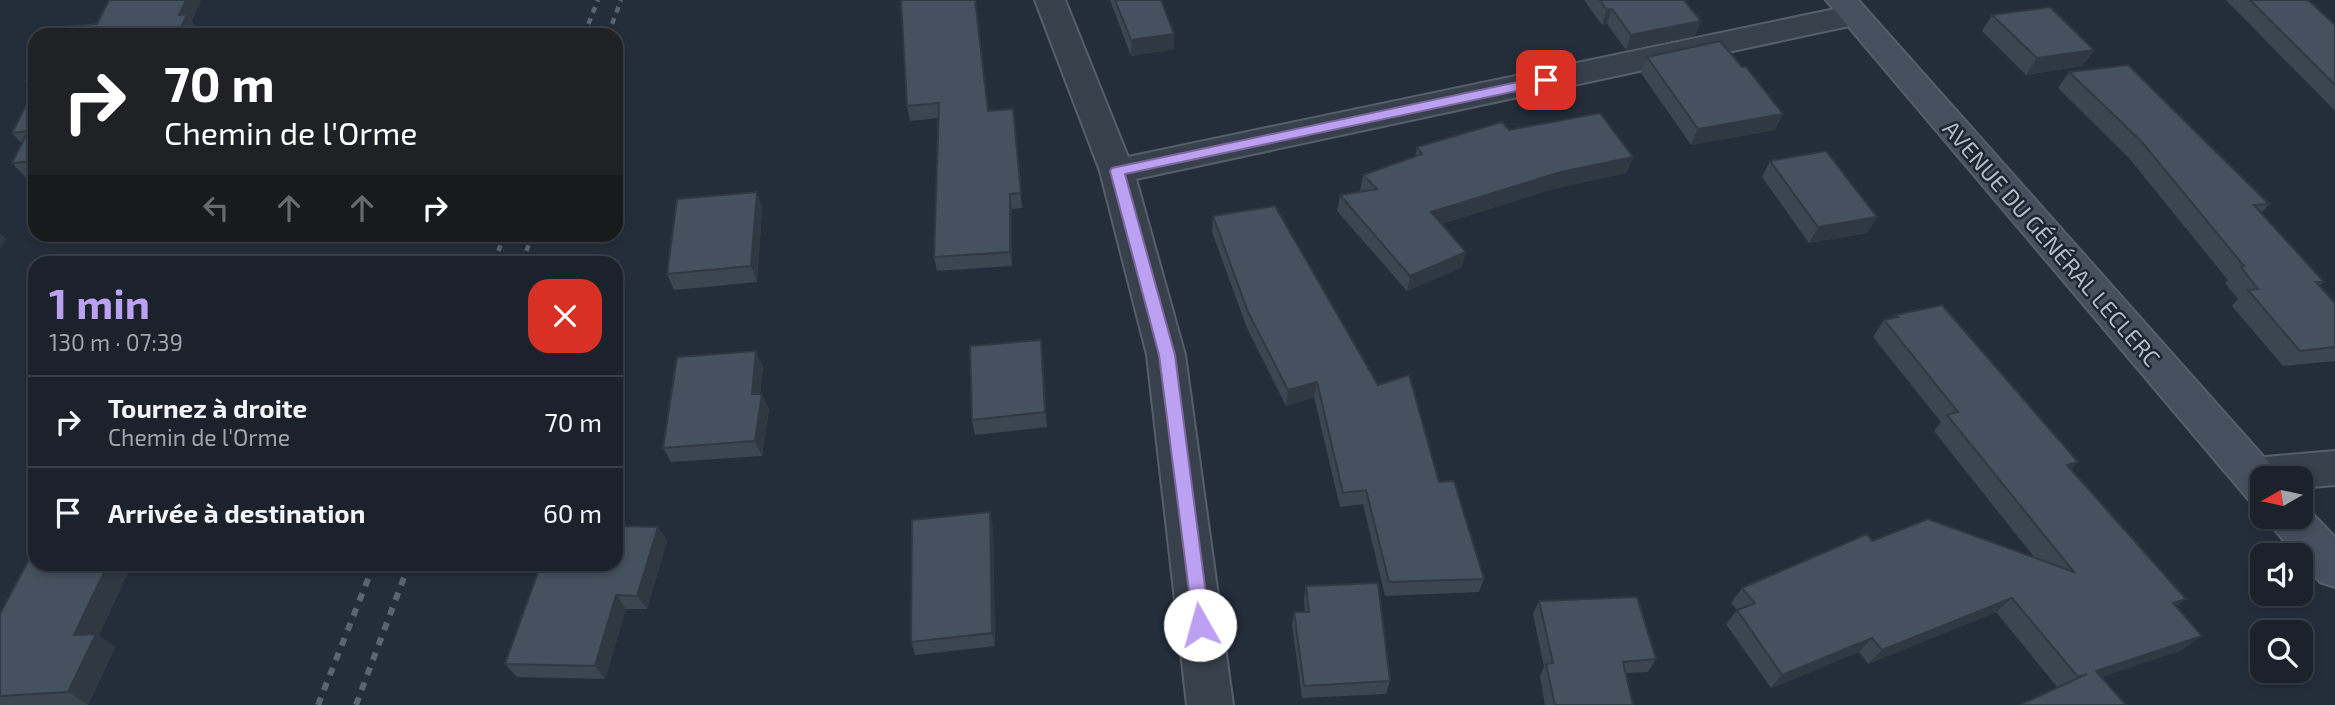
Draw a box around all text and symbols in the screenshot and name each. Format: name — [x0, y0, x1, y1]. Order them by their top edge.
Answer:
pin — [1516, 50, 1576, 110]
text: 70 m — [164, 53, 275, 112]
icon: right — [49, 56, 140, 147]
icon: arrive — [1527, 61, 1565, 99]
text: Chemin de l'Orme — [164, 113, 417, 151]
street label: AVENUE DU GÉNÉRAL LECLERC — [1938, 114, 2166, 372]
icon: left — [197, 189, 235, 227]
icon: ahead — [270, 189, 308, 227]
icon: ahead — [343, 189, 381, 227]
icon: right — [416, 189, 454, 227]
text: 1 min — [49, 277, 150, 327]
button: close — [528, 279, 602, 353]
text: 130 m · 07:39 — [49, 328, 183, 356]
text: Tournez à droite — [108, 392, 307, 423]
icon: right — [49, 403, 87, 441]
text: 70 m — [544, 406, 602, 437]
text: Chemin de l'Orme — [108, 423, 290, 451]
north arrow — [2250, 466, 2314, 528]
map controls — [2250, 466, 2313, 683]
icon: arrive — [49, 494, 87, 532]
text: Arrivée à destination — [108, 497, 365, 528]
text: 60 m — [543, 497, 602, 528]
button: sound — [2250, 543, 2313, 606]
position arrow — [1163, 588, 1237, 662]
button: search — [2250, 620, 2313, 683]

